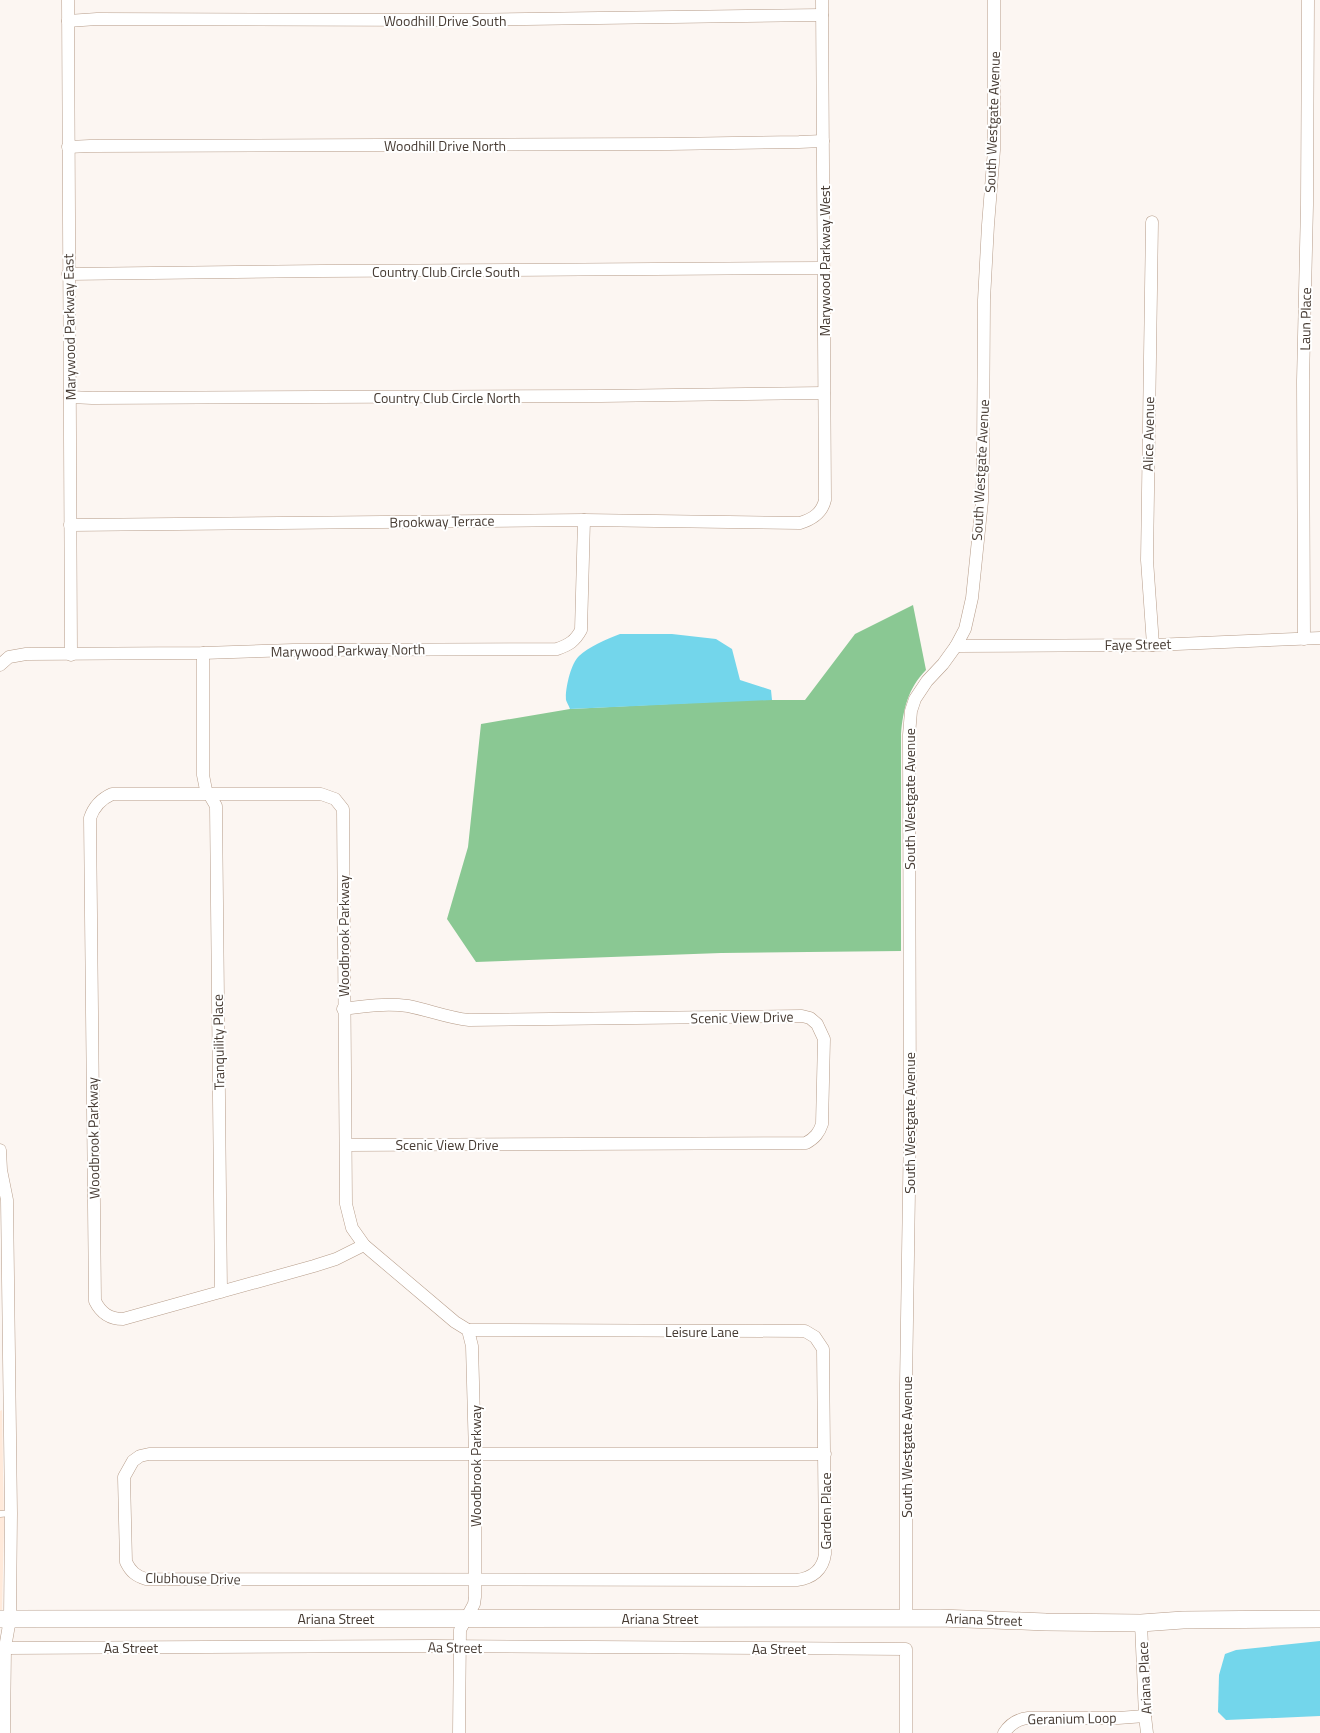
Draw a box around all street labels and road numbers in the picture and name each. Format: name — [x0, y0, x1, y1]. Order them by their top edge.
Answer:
street label: Woodhill Drive South — [384, 10, 507, 31]
street label: South Westgate Avenue — [979, 51, 1005, 193]
street label: Woodhill Drive North — [384, 135, 506, 156]
street label: Marywood Parkway West — [814, 185, 835, 337]
street label: Marywood Parkway East — [57, 253, 81, 400]
street label: Country Club Circle South — [372, 261, 520, 282]
street label: Laun Place — [1294, 287, 1316, 351]
street label: Country Club Circle North — [373, 387, 521, 408]
street label: Alice Avenue — [1137, 397, 1159, 471]
street label: South Westgate Avenue — [966, 399, 994, 541]
street label: Brookway Terrace — [389, 510, 495, 532]
street label: Faye Street — [1104, 633, 1172, 655]
street label: Marywood Parkway North — [271, 638, 425, 662]
street label: South Westgate Avenue — [899, 728, 920, 870]
street label: Woodbrook Parkway — [333, 875, 354, 997]
street label: Tranquility Place — [207, 994, 229, 1090]
street label: Scenic View Drive — [690, 1006, 794, 1028]
street label: South Westgate Avenue — [899, 1052, 920, 1194]
street label: Woodbrook Parkway — [81, 1077, 105, 1199]
street label: Scenic View Drive — [395, 1134, 499, 1155]
street label: Leisure Lane — [665, 1321, 739, 1342]
street label: South Westgate Avenue — [896, 1376, 917, 1518]
street label: Woodbrook Parkway — [465, 1405, 486, 1527]
street label: Garden Place — [815, 1472, 836, 1550]
street label: Clubhouse Drive — [145, 1567, 241, 1589]
street label: Ariana Street — [945, 1607, 1023, 1631]
street label: Ariana Street — [298, 1608, 375, 1629]
street label: Ariana Street — [622, 1608, 699, 1629]
street label: Aa Street — [428, 1636, 483, 1658]
street label: Aa Street — [104, 1637, 158, 1658]
street label: Aa Street — [752, 1638, 806, 1659]
street label: Ariana Place — [1132, 1641, 1156, 1715]
street label: Geranium Loop — [1027, 1707, 1117, 1729]

